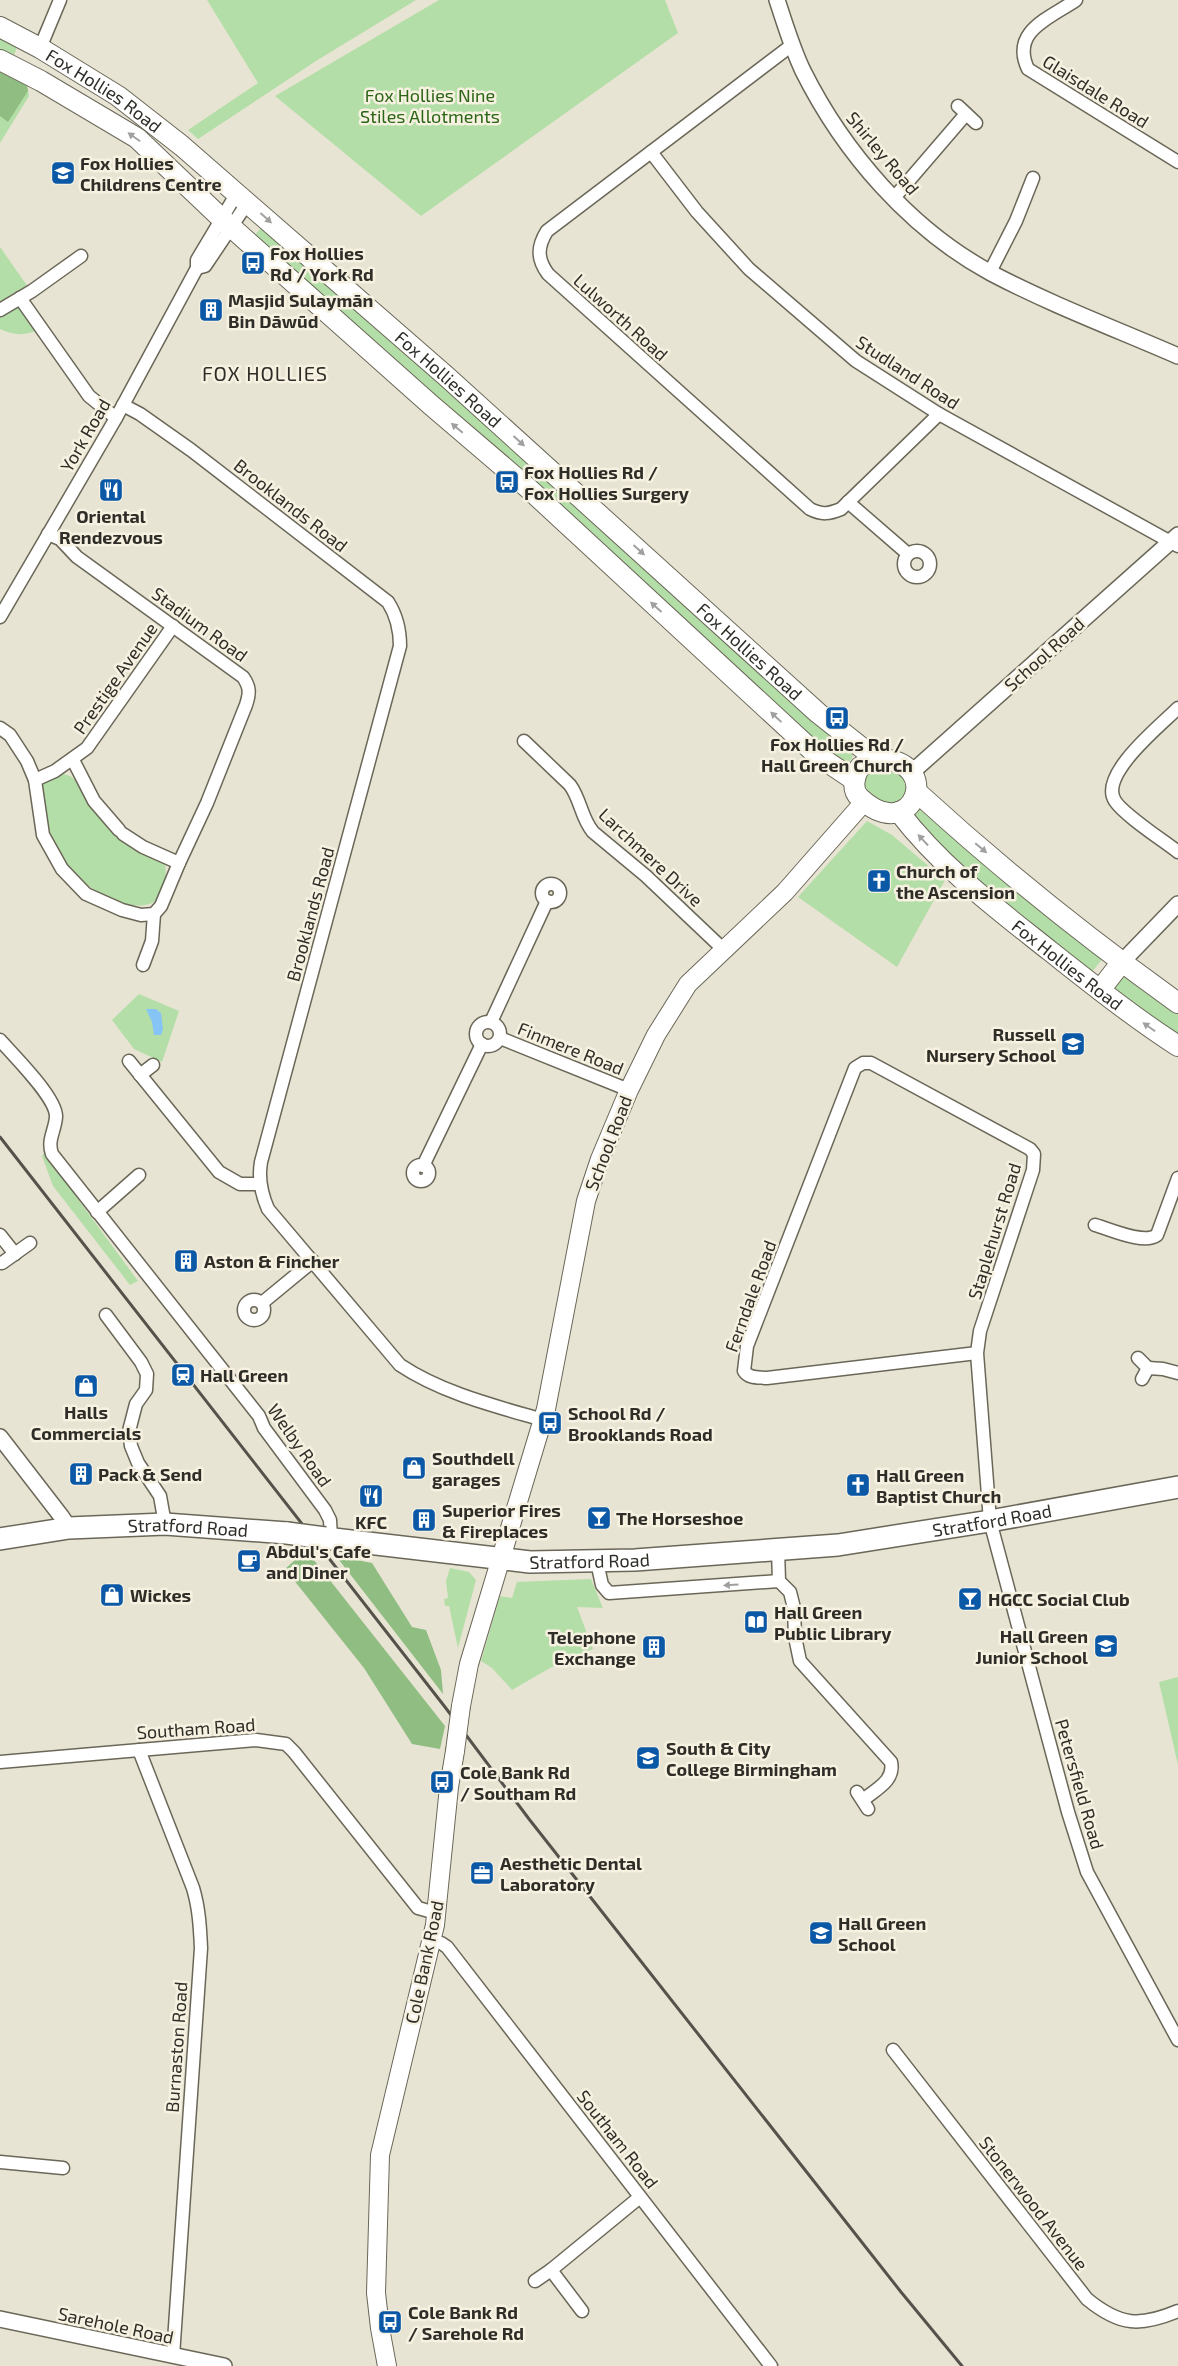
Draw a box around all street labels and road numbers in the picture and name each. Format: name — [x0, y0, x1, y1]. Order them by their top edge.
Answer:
street label: Fox Hollies Road — [42, 44, 166, 137]
street label: Glaisdale Road — [1039, 50, 1153, 132]
street label: Shirley Road — [842, 107, 924, 199]
street label: Lulworth Road — [569, 269, 673, 365]
street label: Fox Hollies Road — [391, 326, 506, 432]
street label: Studland Road — [852, 330, 964, 414]
street label: York Road — [55, 394, 115, 476]
street label: Brooklands Road — [230, 454, 352, 556]
street label: Stadium Road — [148, 582, 252, 666]
street label: Fox Hollies Road — [692, 598, 807, 705]
street label: School Road — [999, 612, 1089, 696]
street label: Prestige Avenue — [68, 618, 162, 738]
street label: Larchmere Drive — [594, 803, 708, 911]
street label: Brooklands Road — [281, 844, 339, 984]
street label: Fox Hollies Road — [1008, 914, 1127, 1015]
street label: Finmere Road — [515, 1017, 627, 1079]
street label: School Road — [580, 1092, 636, 1194]
street label: Staplehurst Road — [963, 1160, 1025, 1302]
street label: Ferndale Road — [720, 1237, 780, 1355]
street label: Welby Road — [263, 1399, 337, 1491]
street label: Stratford Road — [931, 1499, 1053, 1541]
street label: Stratford Road — [127, 1513, 249, 1541]
street label: Stratford Road — [529, 1548, 651, 1573]
street label: Southam Road — [136, 1713, 256, 1743]
street label: Petersfield Road — [1051, 1716, 1109, 1852]
street label: Cole Bank Road — [400, 1898, 448, 2026]
street label: Burnaston Road — [160, 1981, 192, 2113]
street label: Southam Road — [573, 2085, 663, 2193]
street label: Stonerwood Avenue — [975, 2132, 1093, 2274]
street label: Sarehole Road — [56, 2302, 176, 2348]

